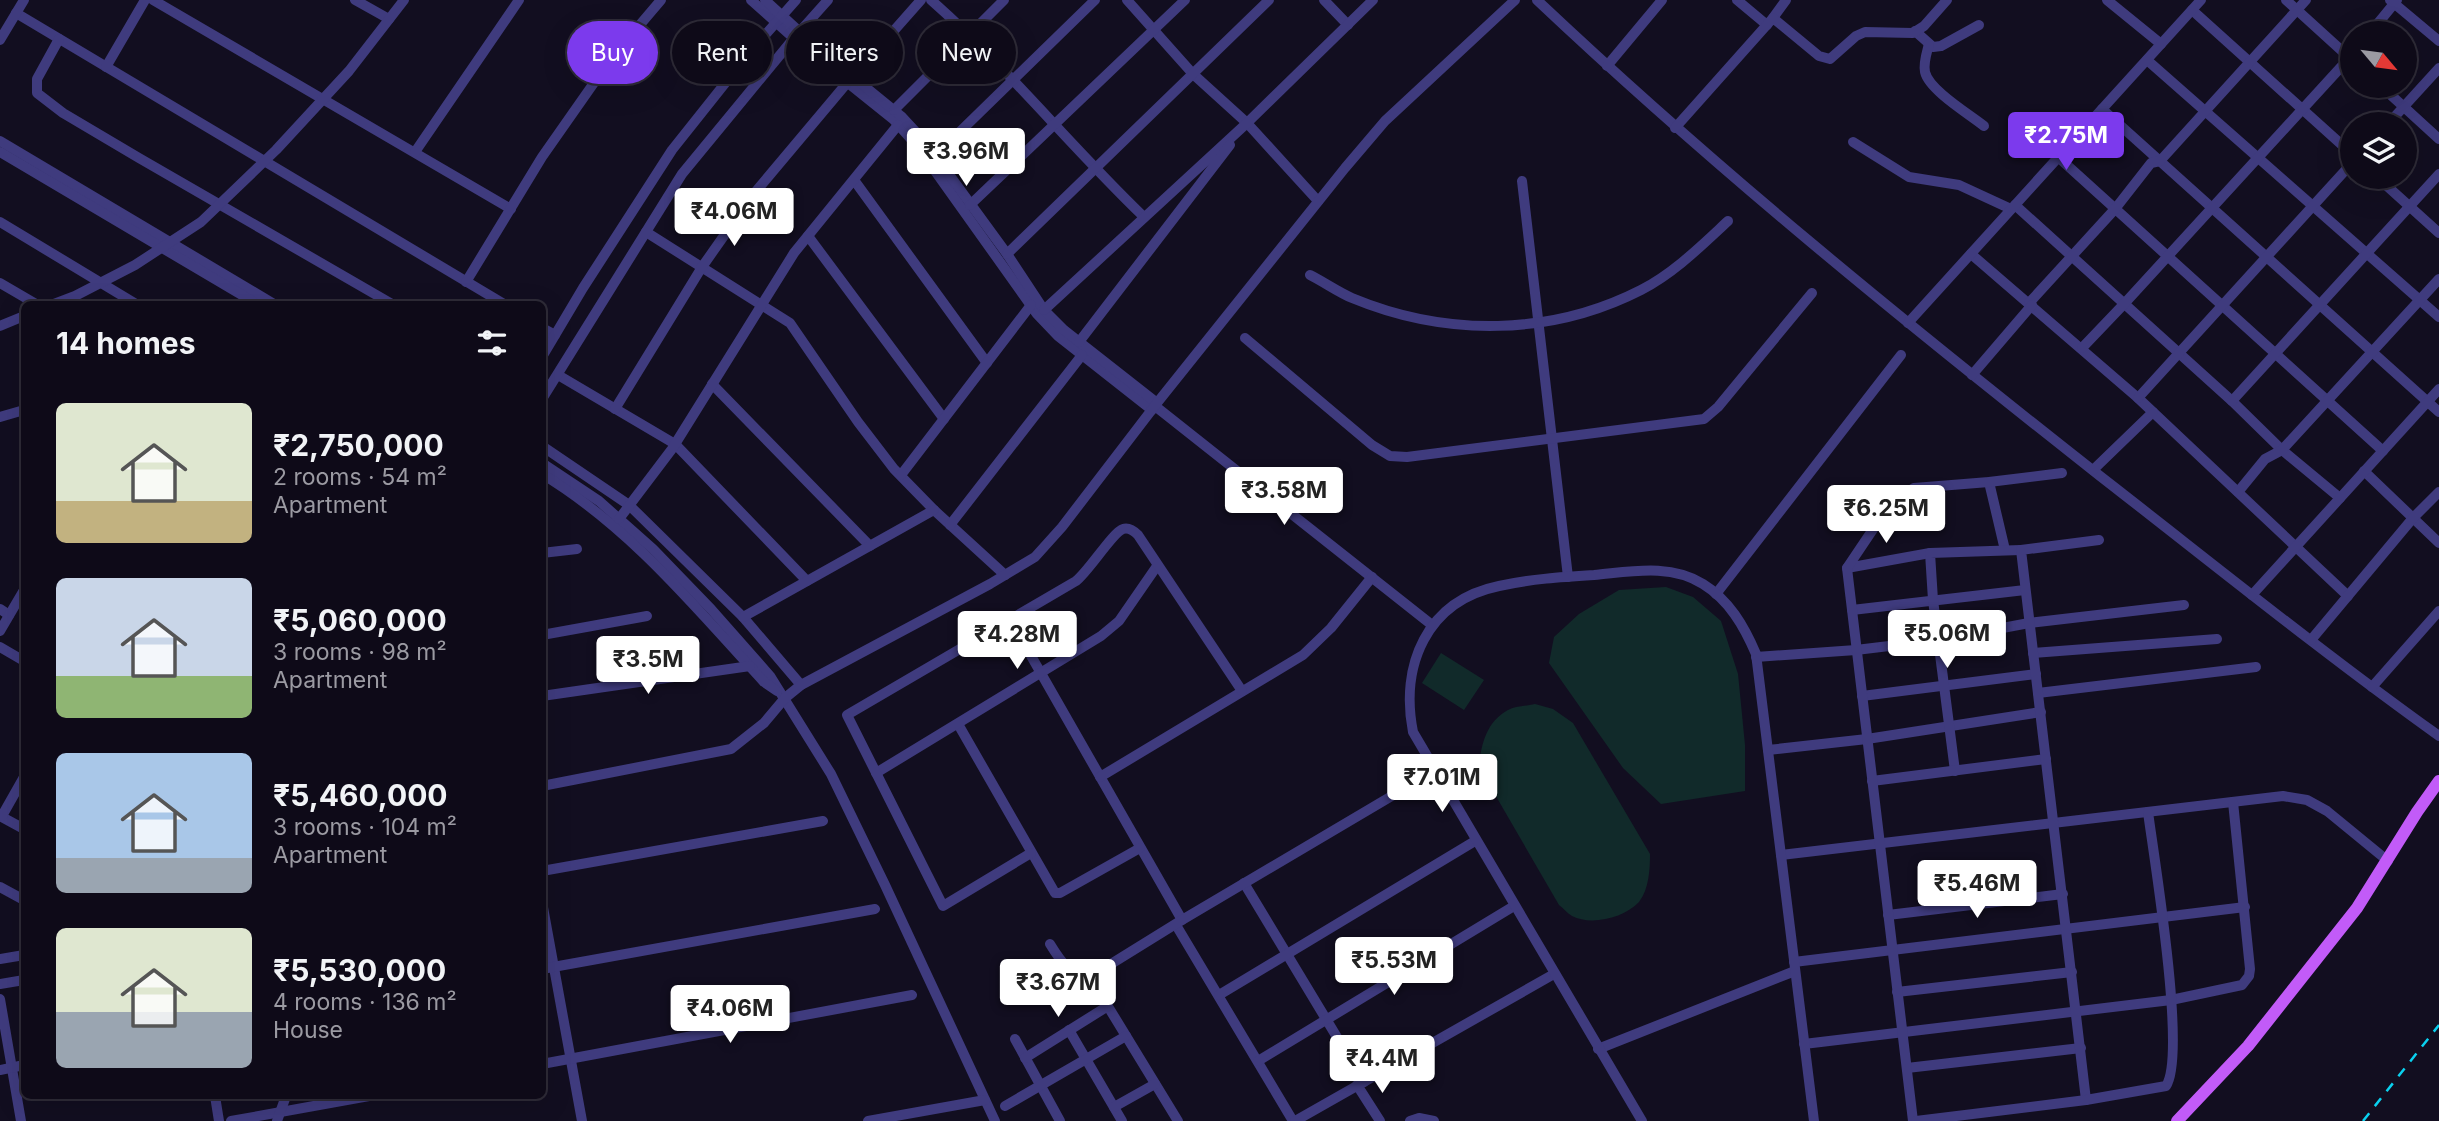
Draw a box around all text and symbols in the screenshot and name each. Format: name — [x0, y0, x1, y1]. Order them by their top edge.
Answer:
chip: Buy — [567, 21, 658, 84]
chip: Rent — [672, 21, 772, 84]
chip: Filters — [786, 21, 903, 84]
chip: New — [917, 21, 1016, 84]
north arrow — [2340, 21, 2417, 98]
map controls — [2340, 21, 2417, 189]
button: layers — [2340, 112, 2417, 189]
pin: ₹2.75M — [2009, 113, 2123, 172]
text: ₹2.75M — [2024, 121, 2108, 149]
pin: ₹3.96M — [909, 128, 1023, 188]
text: ₹3.96M — [923, 137, 1009, 165]
pin: ₹4.06M — [677, 188, 791, 248]
text: ₹4.06M — [691, 197, 777, 225]
icon: filters — [473, 324, 511, 362]
text: 14 homes — [56, 325, 195, 361]
text: ₹2,750,000 — [273, 427, 444, 463]
icon: home — [112, 431, 196, 515]
text: 2 rooms · 54 m² — [273, 463, 447, 491]
pin: ₹3.58M — [1227, 468, 1341, 527]
text: ₹3.58M — [1241, 476, 1327, 504]
pin: ₹6.25M — [1829, 486, 1943, 545]
text: Apartment — [273, 491, 387, 519]
text: ₹6.25M — [1843, 494, 1929, 522]
text: ₹5,060,000 — [273, 602, 447, 638]
icon: home — [112, 606, 196, 690]
pin: ₹5.06M — [1890, 610, 2004, 670]
pin: ₹4.28M — [960, 612, 1074, 671]
text: ₹5.06M — [1904, 619, 1990, 647]
text: ₹4.28M — [974, 620, 1060, 648]
pin: ₹3.5M — [599, 636, 697, 696]
text: 3 rooms · 98 m² — [273, 638, 447, 666]
text: ₹3.5M — [612, 645, 684, 673]
text: Apartment — [273, 666, 387, 694]
pin: ₹7.01M — [1385, 754, 1499, 814]
text: ₹7.01M — [1403, 763, 1481, 791]
text: ₹5,460,000 — [273, 777, 448, 813]
icon: home — [112, 781, 196, 865]
text: 3 rooms · 104 m² — [273, 813, 457, 841]
text: Apartment — [273, 841, 387, 869]
pin: ₹5.46M — [1920, 860, 2034, 920]
text: ₹5.46M — [1934, 869, 2020, 897]
pin: ₹5.53M — [1337, 937, 1451, 997]
text: ₹5.53M — [1351, 946, 1437, 974]
text: ₹5,530,000 — [273, 952, 446, 988]
icon: home — [112, 956, 196, 1040]
pin: ₹3.67M — [1001, 960, 1115, 1019]
text: ₹3.67M — [1016, 968, 1100, 996]
pin: ₹4.06M — [673, 986, 787, 1045]
text: 4 rooms · 136 m² — [273, 988, 457, 1016]
text: ₹4.06M — [687, 994, 773, 1022]
text: House — [273, 1016, 343, 1044]
pin: ₹4.4M — [1333, 1036, 1431, 1095]
text: ₹4.4M — [1346, 1044, 1418, 1072]

